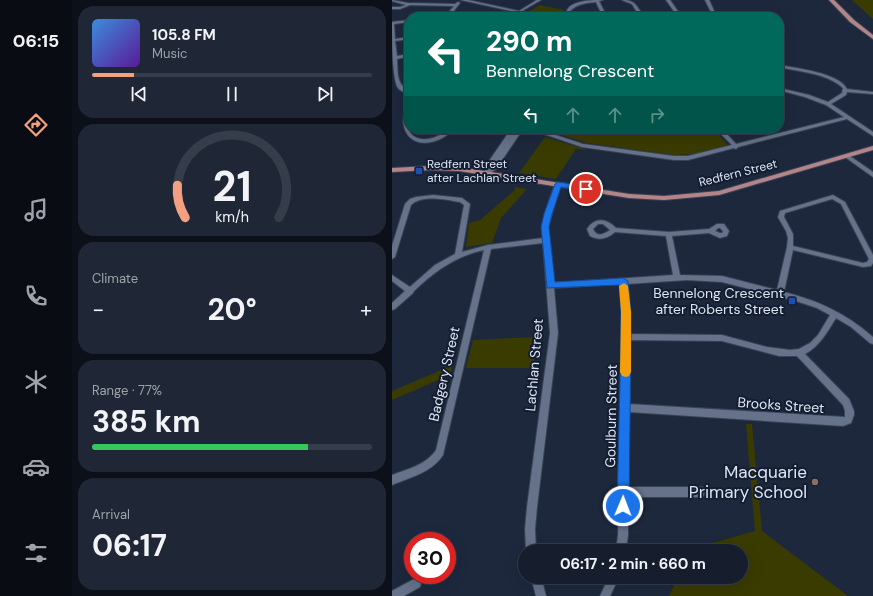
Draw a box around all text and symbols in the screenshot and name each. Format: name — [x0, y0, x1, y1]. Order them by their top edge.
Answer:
text: 290 m — [486, 23, 572, 60]
text: 105.8 FM — [152, 25, 216, 45]
icon: left — [420, 28, 472, 80]
text: 06:15 — [13, 29, 59, 53]
text: Music — [152, 45, 187, 62]
text: Bennelong Crescent — [486, 59, 654, 83]
icon: previous — [128, 83, 150, 105]
icon: pause — [221, 83, 243, 105]
icon: next — [314, 83, 336, 105]
icon: left — [520, 104, 542, 126]
icon: ahead — [562, 104, 584, 126]
icon: ahead — [604, 104, 626, 126]
icon: right — [646, 104, 668, 126]
icon: directions — [22, 111, 50, 139]
street label: Redfern Street — [697, 155, 779, 190]
place label: Redfern Street after Lachlan Street — [427, 156, 537, 186]
text: 21 — [212, 160, 252, 214]
marker: Redfern Street after Lachlan Street — [414, 166, 424, 176]
pin — [569, 172, 603, 206]
icon: arrive — [575, 178, 597, 200]
icon: music — [22, 196, 50, 224]
text: km/h — [215, 208, 249, 226]
text: Climate — [92, 270, 138, 287]
icon: phone — [22, 282, 50, 310]
place label: Bennelong Crescent after Roberts Street — [653, 284, 784, 318]
text: 20° — [207, 290, 257, 329]
text: − — [92, 295, 104, 324]
text: + — [360, 295, 372, 324]
marker: Bennelong Crescent after Roberts Street — [787, 296, 797, 306]
street label: Lachlan Street — [521, 318, 547, 412]
street label: Badgery Street — [424, 325, 464, 423]
street label: Goulburn Street — [601, 364, 621, 468]
icon: climate — [22, 368, 50, 396]
text: Range · 77% — [92, 382, 162, 399]
street label: Brooks Street — [737, 393, 825, 417]
text: 385 km — [92, 402, 200, 441]
icon: car — [22, 453, 50, 481]
place label: Macquarie Primary School — [689, 461, 807, 503]
marker: Macquarie Primary School — [810, 477, 820, 487]
position arrow — [602, 485, 644, 527]
text: Arrival — [92, 506, 130, 523]
text: 06:17 — [92, 526, 167, 565]
speed limit sign: 30 — [404, 532, 456, 584]
icon: filters — [22, 539, 50, 567]
text: 06:17 · 2 min · 660 m — [560, 554, 706, 574]

